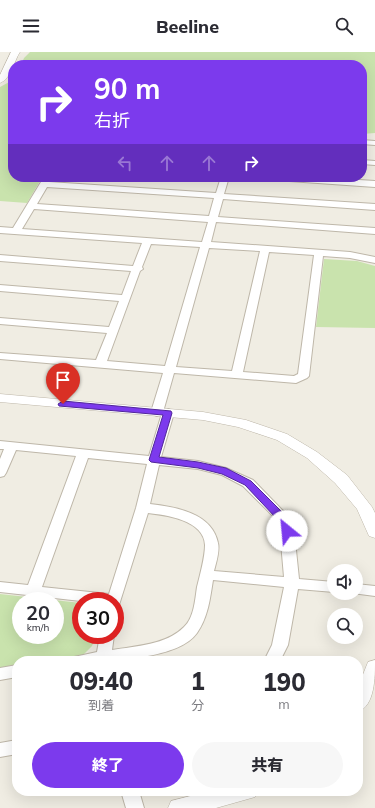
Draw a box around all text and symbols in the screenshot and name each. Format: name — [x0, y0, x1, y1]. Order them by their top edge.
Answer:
icon: menu — [20, 15, 42, 37]
text: Beeline — [156, 15, 219, 38]
icon: search — [333, 15, 355, 37]
text: 90 m — [94, 71, 160, 106]
icon: right — [28, 76, 80, 128]
text: 右折 — [94, 109, 130, 132]
icon: left — [114, 152, 136, 174]
icon: ahead — [156, 152, 178, 174]
icon: ahead — [198, 152, 220, 174]
icon: right — [240, 152, 262, 174]
pin — [46, 363, 80, 404]
icon: arrive — [52, 369, 74, 391]
position arrow — [266, 510, 308, 552]
map controls — [327, 564, 363, 644]
button: sound — [327, 564, 363, 600]
speed limit sign: 30 — [72, 592, 124, 644]
text: 20 — [26, 600, 50, 625]
button: search — [327, 608, 363, 644]
text: km/h — [27, 621, 49, 634]
text: 09:40 — [69, 666, 133, 696]
text: 1 — [191, 666, 205, 696]
text: 190 — [262, 667, 306, 697]
text: m — [278, 696, 290, 712]
text: 到着 — [88, 697, 114, 713]
text: 分 — [191, 697, 204, 713]
button: 終了 — [32, 742, 184, 788]
button: 共有 — [192, 742, 343, 788]

